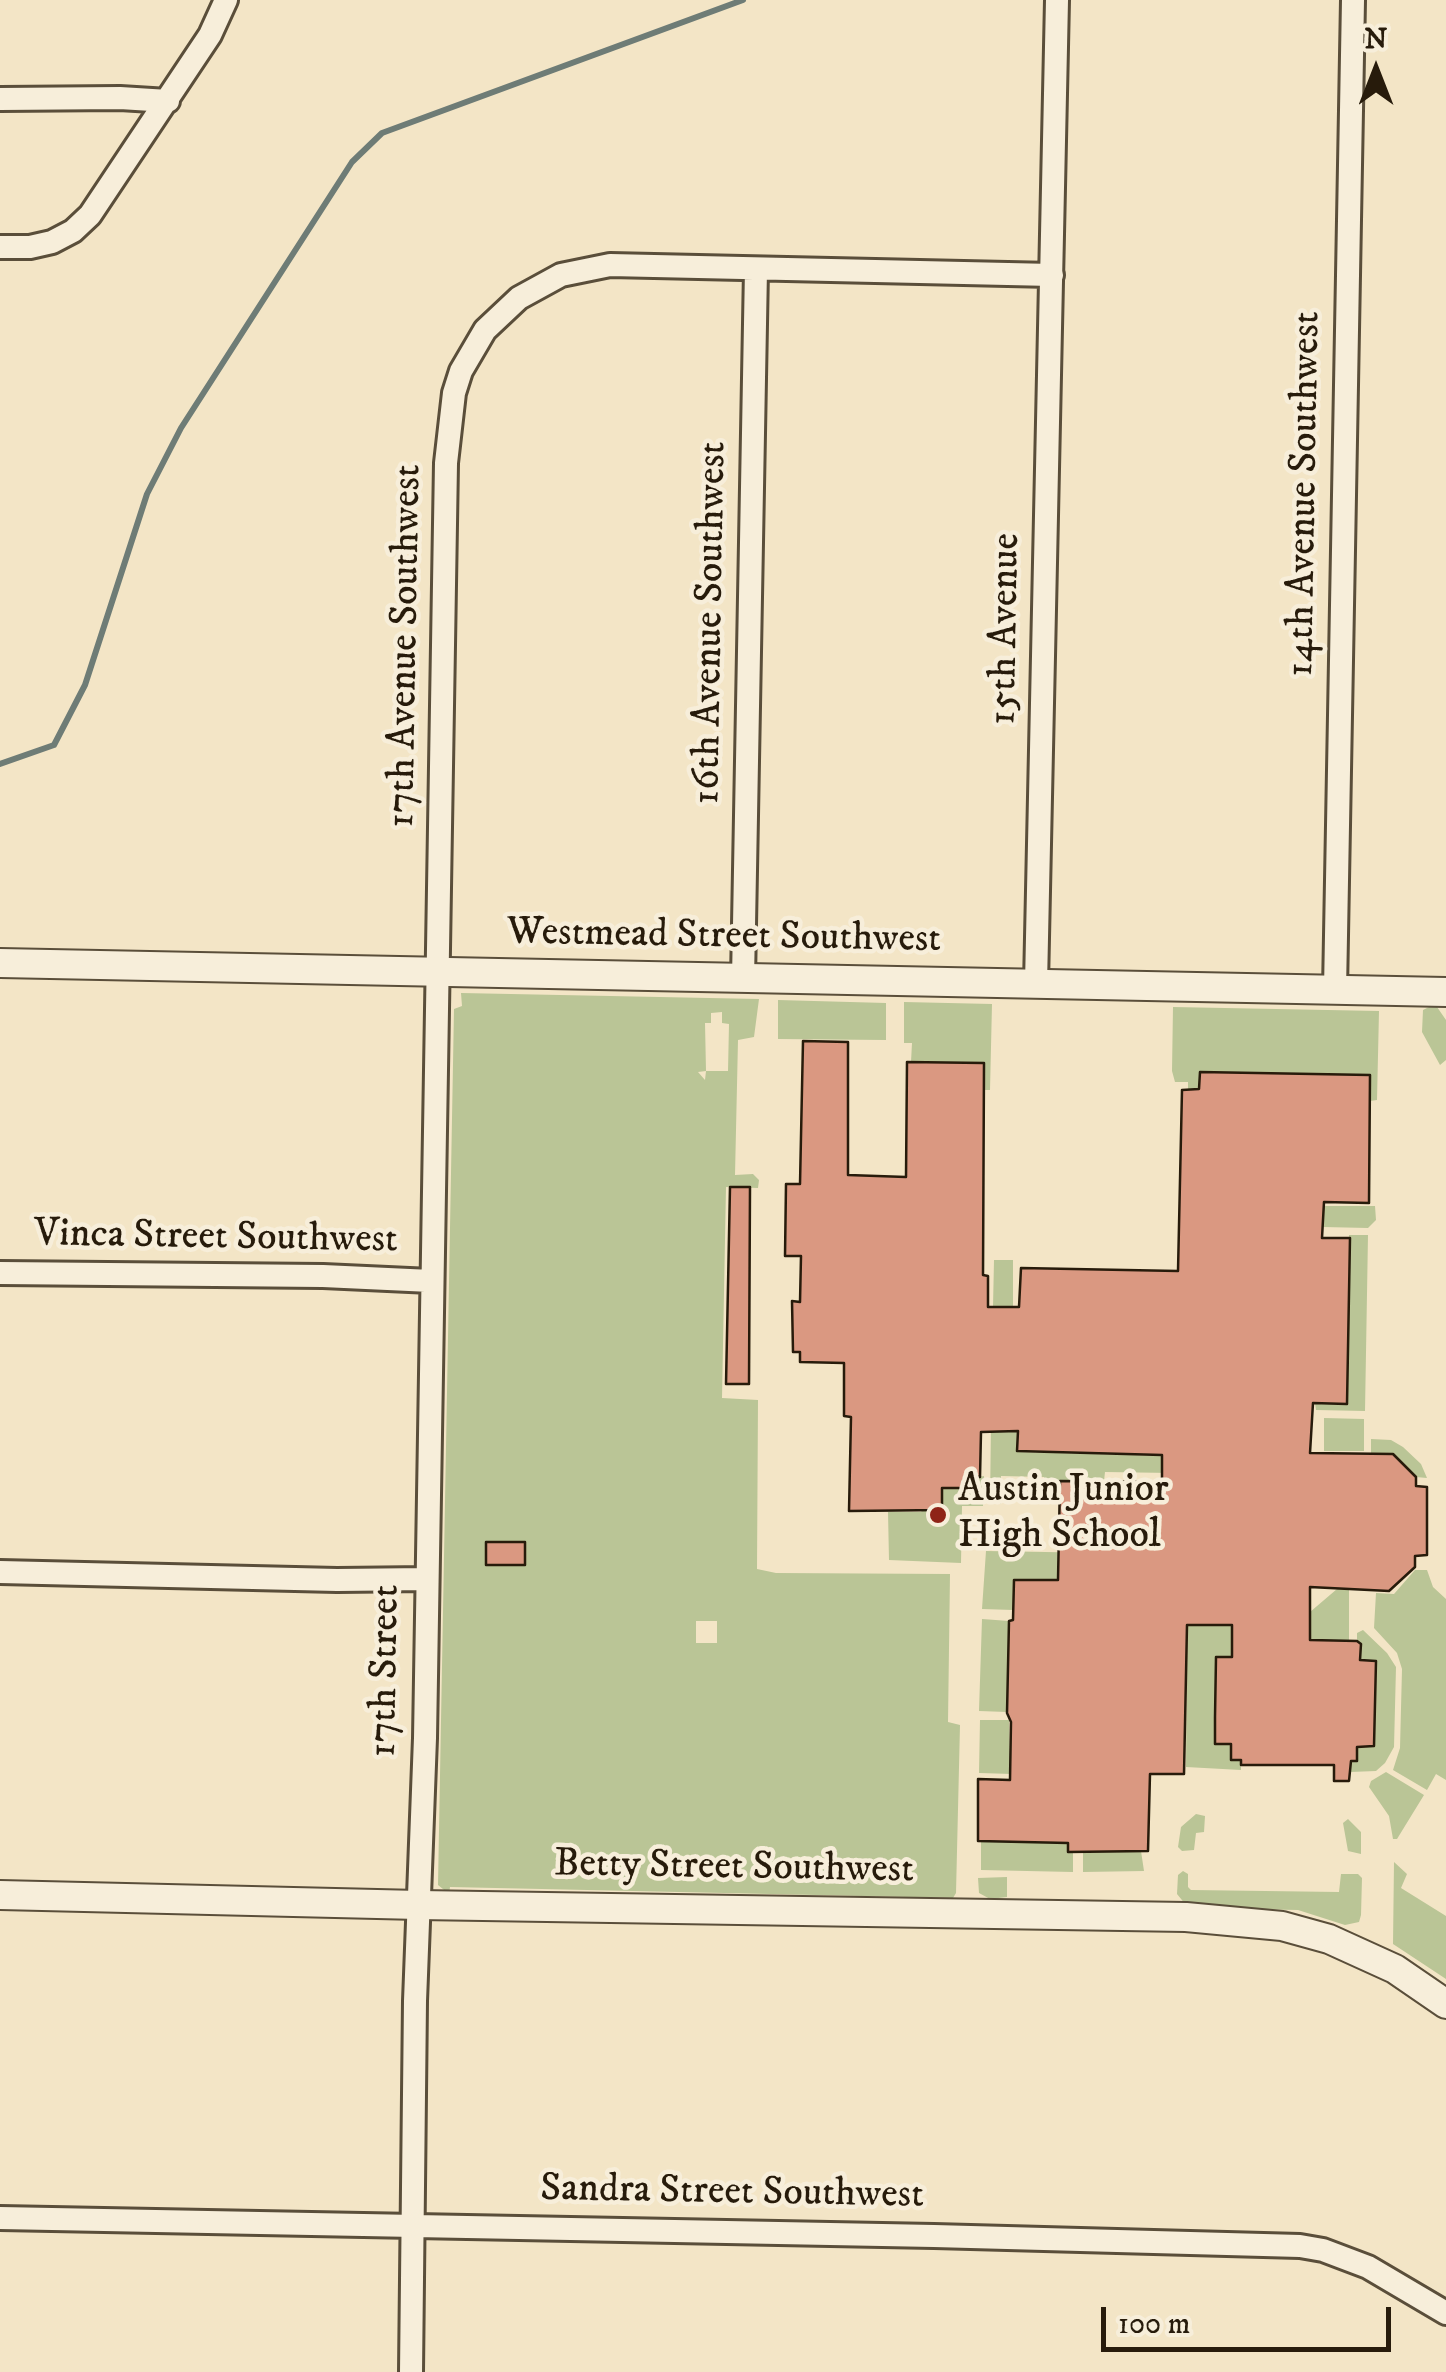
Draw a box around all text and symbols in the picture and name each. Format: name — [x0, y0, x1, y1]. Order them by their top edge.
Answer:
north arrow — [1326, 20, 1426, 120]
text: N — [1365, 22, 1387, 57]
street label: 14th Avenue Southwest — [1279, 311, 1333, 677]
street label: 16th Avenue Southwest — [685, 441, 739, 805]
street label: 17th Avenue Southwest — [380, 464, 434, 828]
street label: 15th Avenue — [981, 533, 1033, 725]
street label: Westmead Street Southwest — [507, 910, 941, 966]
street label: Vinca Street Southwest — [34, 1212, 398, 1266]
place label: Austin Junior High School — [958, 1468, 1169, 1562]
marker: Austin Junior High School — [927, 1504, 949, 1526]
street label: 17th Street — [361, 1584, 413, 1758]
street label: Betty Street Southwest — [554, 1842, 914, 1896]
street label: Sandra Street Southwest — [540, 2167, 924, 2221]
scale bar — [1106, 2287, 1396, 2349]
text: 100 m — [1118, 2306, 1190, 2343]

